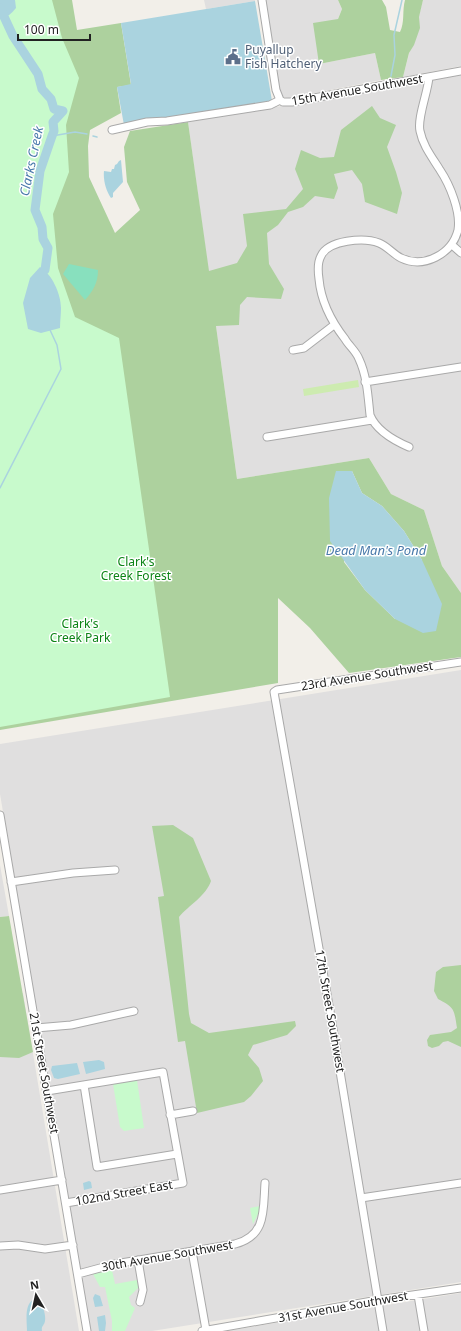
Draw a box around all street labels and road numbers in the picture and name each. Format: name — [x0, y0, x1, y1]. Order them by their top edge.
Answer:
street label: 15th Avenue Southwest — [290, 69, 425, 109]
street label: 23rd Avenue Southwest — [300, 657, 435, 694]
street label: 17th Street Southwest — [311, 948, 350, 1074]
street label: 21st Street Southwest — [25, 1011, 64, 1136]
street label: 102nd Street East — [74, 1175, 175, 1209]
street label: 30th Avenue Southwest — [100, 1235, 235, 1275]
street label: 31st Avenue Southwest — [277, 1287, 410, 1326]

